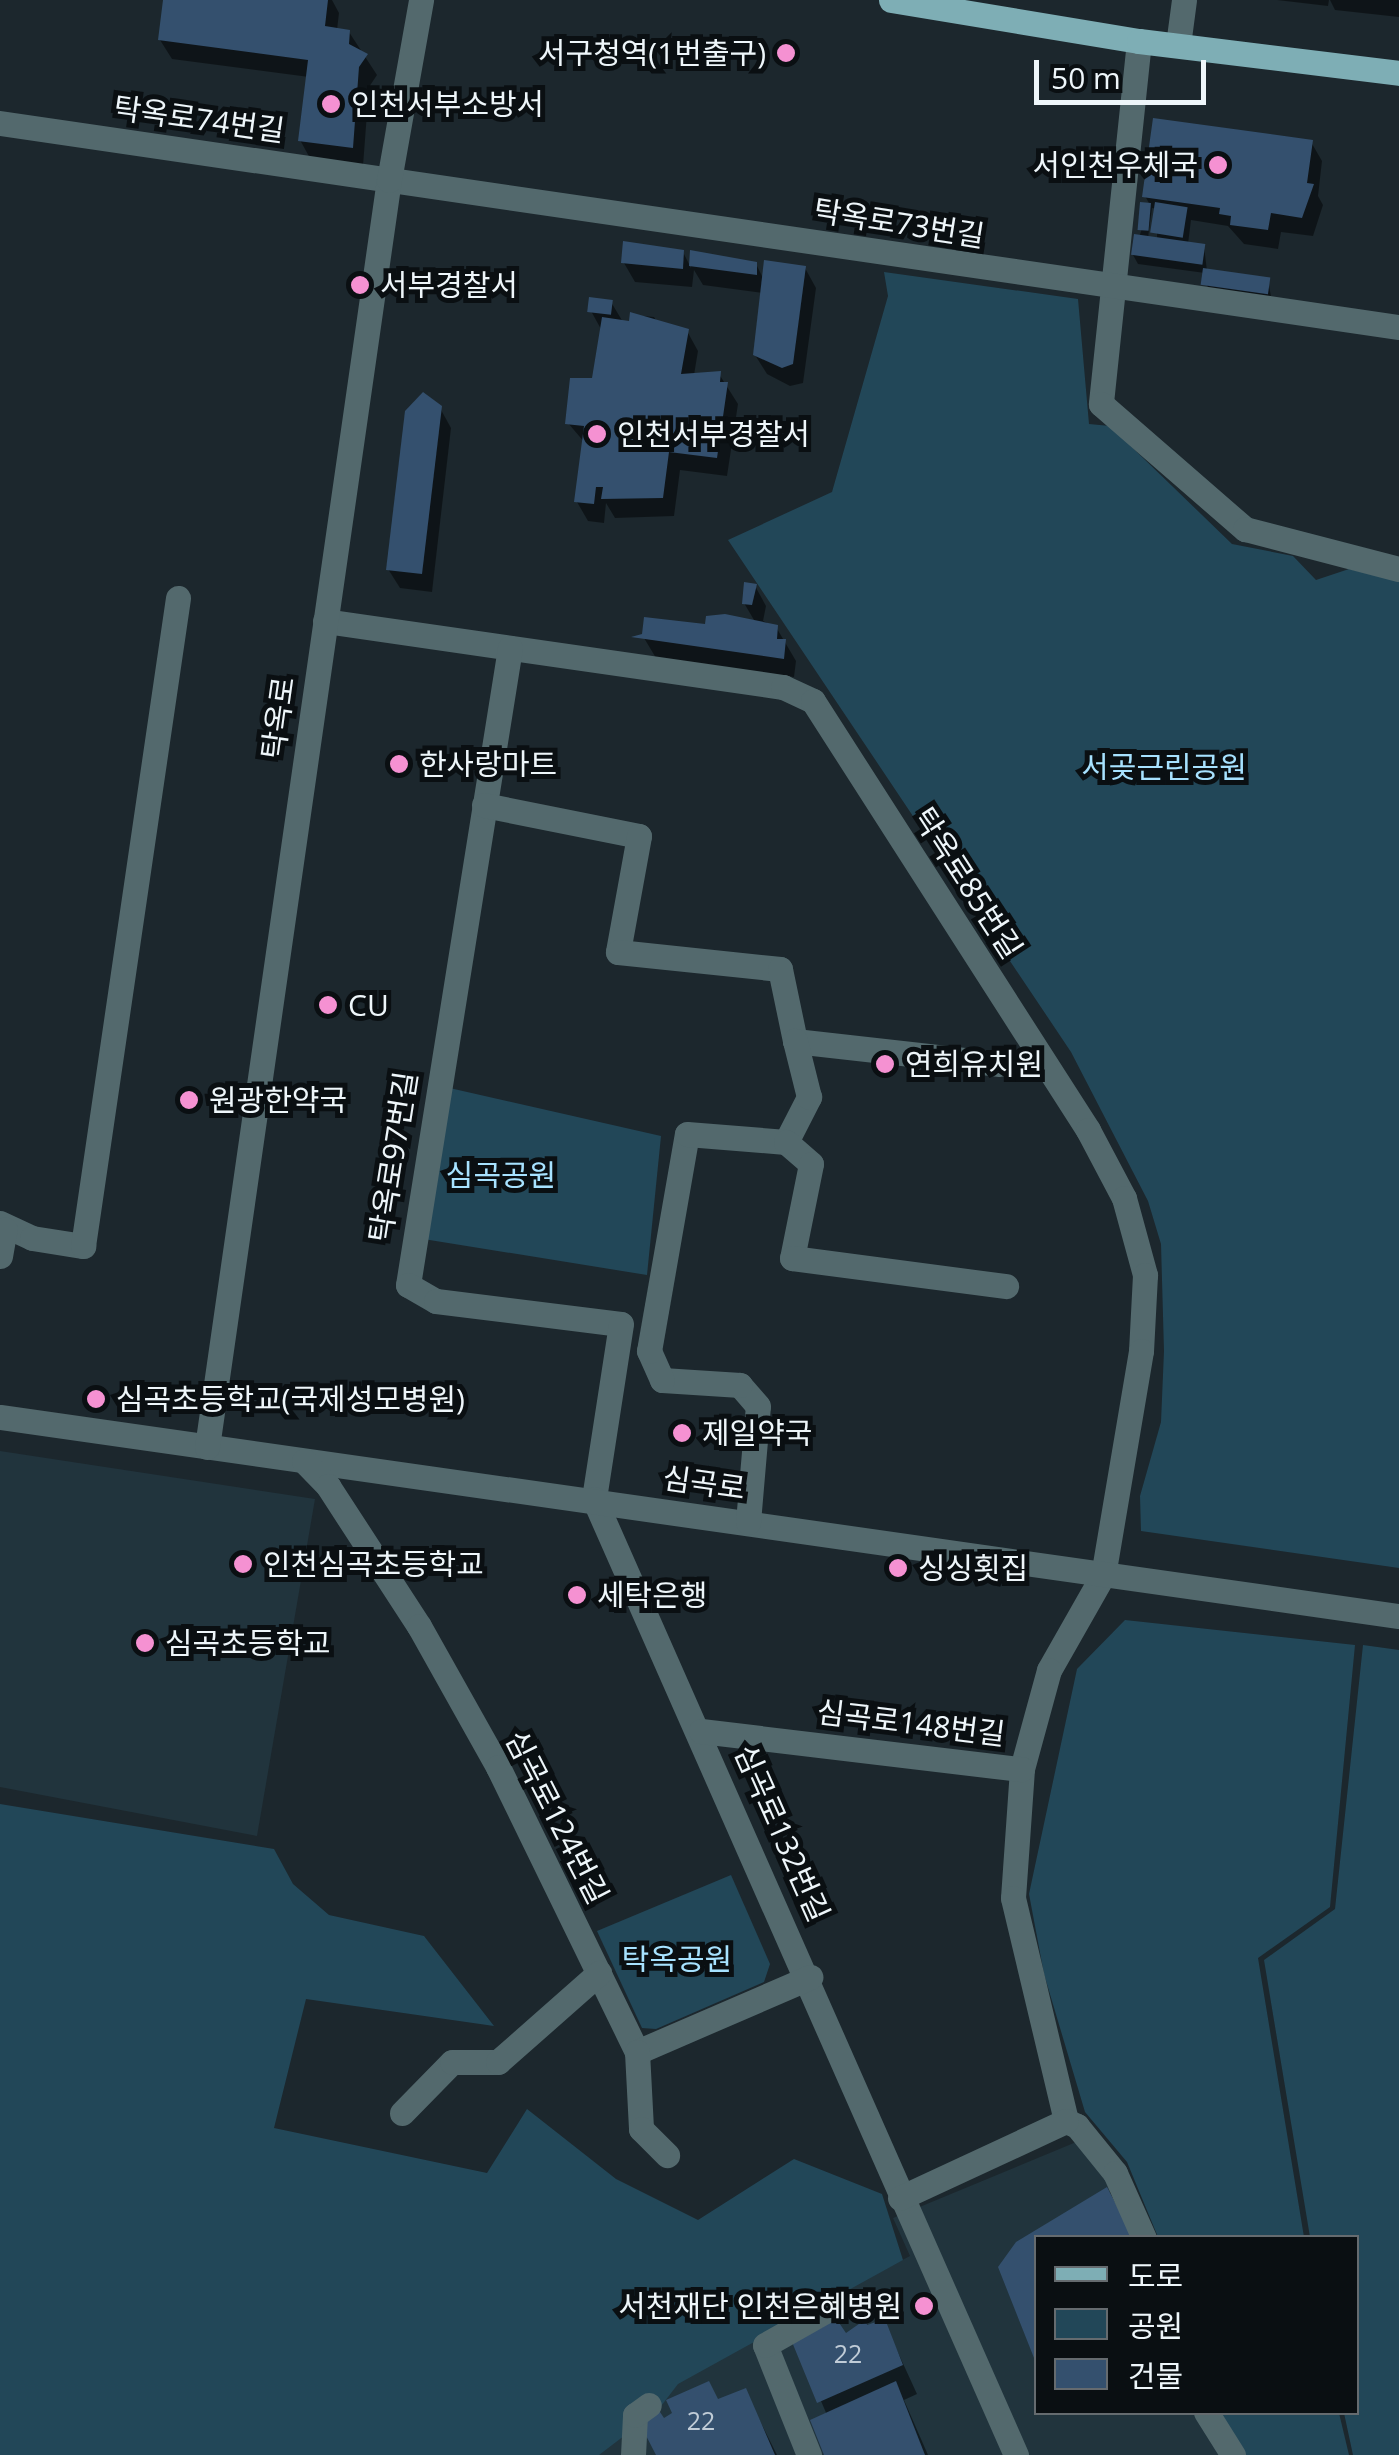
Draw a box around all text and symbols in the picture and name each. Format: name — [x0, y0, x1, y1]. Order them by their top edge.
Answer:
place label: 서구청역(1번출구) — [538, 35, 766, 71]
scale bar — [1039, 40, 1212, 102]
marker: 서구청역(1번출구) — [775, 42, 797, 64]
text: 50 m — [1051, 57, 1121, 98]
place label: 인천서부소방서 — [351, 86, 544, 122]
street label: 탁옥로74번길 — [111, 89, 287, 149]
marker: 인천서부소방서 — [320, 93, 342, 115]
place label: 서인천우체국 — [1032, 147, 1198, 183]
marker: 서인천우체국 — [1207, 154, 1229, 176]
street label: 탁옥로73번길 — [811, 192, 987, 254]
place label: 서부경찰서 — [380, 267, 518, 303]
marker: 서부경찰서 — [349, 274, 371, 296]
place label: 인천서부경찰서 — [617, 416, 810, 452]
marker: 인천서부경찰서 — [586, 423, 608, 445]
street label: 탁옥로 — [254, 674, 302, 762]
place label: 한사랑마트 — [419, 746, 557, 782]
park label: 서곶근린공원 — [1081, 749, 1247, 785]
marker: 한사랑마트 — [388, 753, 410, 775]
street label: 탁옥로85번길 — [906, 801, 1030, 965]
place label: CU — [348, 987, 389, 1023]
marker: CU — [317, 994, 339, 1016]
place label: 연희유치원 — [905, 1046, 1043, 1082]
marker: 연희유치원 — [874, 1053, 896, 1075]
street label: 탁옥로97번길 — [362, 1069, 424, 1245]
place label: 원광한약국 — [209, 1082, 347, 1118]
marker: 원광한약국 — [178, 1089, 200, 1111]
park label: 심곡공원 — [446, 1157, 556, 1193]
place label: 심곡초등학교(국제성모병원) — [116, 1381, 465, 1417]
marker: 심곡초등학교(국제성모병원) — [85, 1388, 107, 1410]
place label: 제일약국 — [702, 1415, 812, 1451]
marker: 제일약국 — [671, 1422, 693, 1444]
street label: 심곡로 — [660, 1459, 748, 1507]
place label: 인천심곡초등학교 — [263, 1546, 484, 1582]
place label: 싱싱횟집 — [918, 1550, 1028, 1586]
marker: 인천심곡초등학교 — [232, 1553, 254, 1575]
marker: 싱싱횟집 — [887, 1557, 909, 1579]
place label: 세탁은행 — [597, 1577, 707, 1613]
marker: 세탁은행 — [566, 1584, 588, 1606]
place label: 심곡초등학교 — [165, 1625, 331, 1661]
marker: 심곡초등학교 — [134, 1632, 156, 1654]
street label: 심곡로148번길 — [815, 1694, 1007, 1752]
street label: 심곡로124번길 — [498, 1724, 616, 1910]
street label: 심곡로132번길 — [727, 1739, 837, 1927]
park label: 탁옥공원 — [622, 1941, 732, 1977]
legend — [1034, 2235, 1359, 2415]
text: 도로 — [1128, 2255, 1183, 2296]
place label: 서천재단 인천은혜병원 — [618, 2288, 902, 2324]
marker: 서천재단 인천은혜병원 — [911, 2293, 937, 2319]
text: 공원 — [1128, 2305, 1183, 2346]
house number: 22 — [834, 2338, 862, 2368]
text: 건물 — [1128, 2355, 1183, 2396]
house number: 22 — [687, 2405, 715, 2435]

